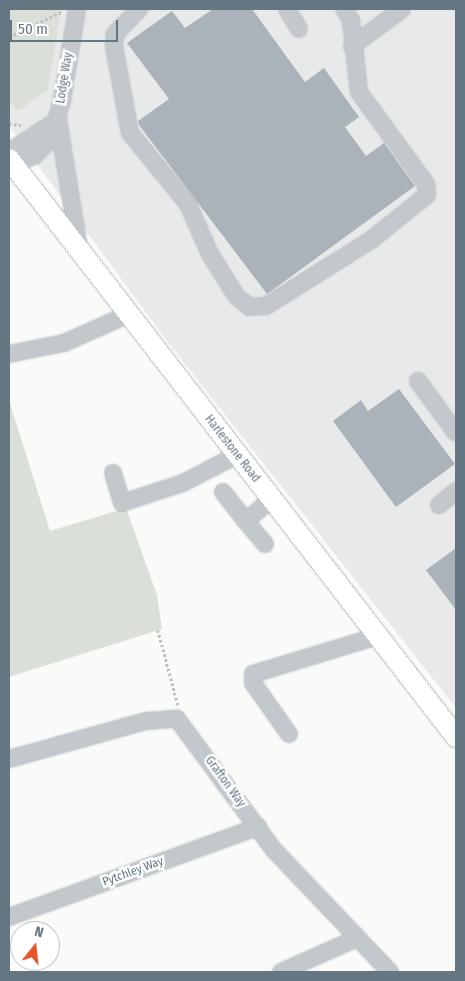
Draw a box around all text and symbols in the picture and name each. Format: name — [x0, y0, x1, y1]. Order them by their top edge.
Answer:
scale bar — [12, 10, 120, 42]
text: 50 m — [18, 20, 48, 38]
street label: Lodge Way — [54, 51, 76, 105]
street label: Harlestone Road — [201, 412, 263, 486]
street label: Grafton Way — [202, 754, 248, 810]
street label: Pytchley Way — [101, 854, 165, 890]
north arrow — [10, 921, 60, 971]
text: N — [33, 923, 45, 941]

